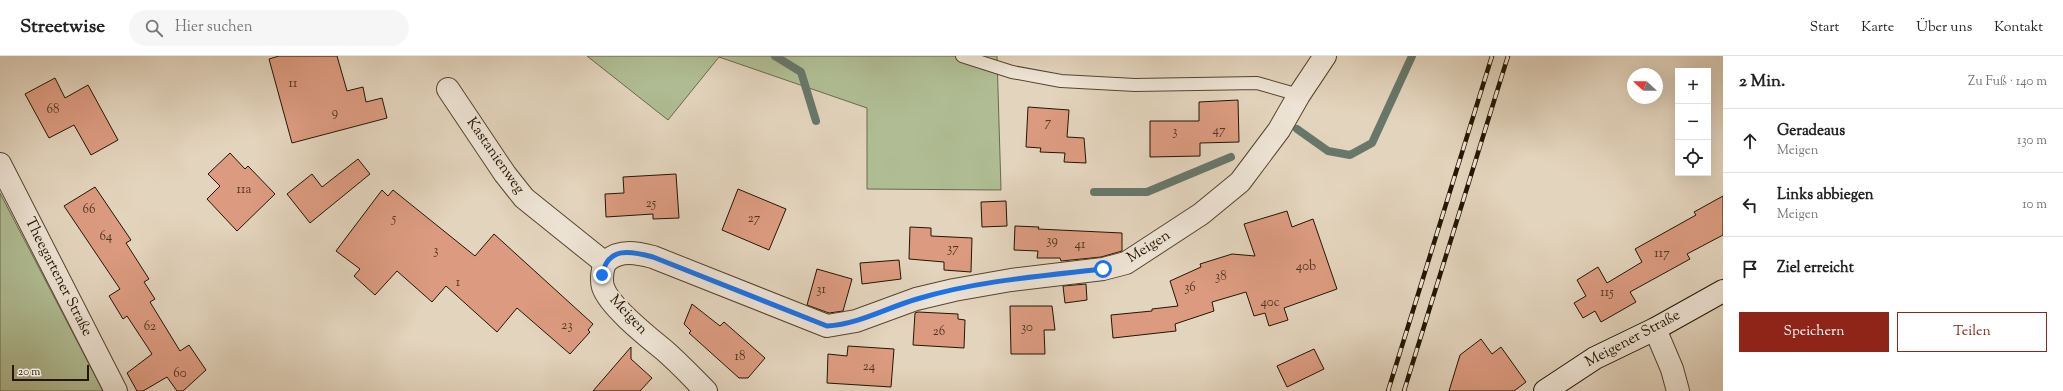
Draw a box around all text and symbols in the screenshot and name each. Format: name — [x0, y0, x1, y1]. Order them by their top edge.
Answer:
search box — [129, 10, 409, 46]
text: Streetwise — [20, 14, 105, 41]
icon: search — [143, 17, 165, 39]
text: Hier suchen — [175, 17, 253, 38]
text: Start — [1810, 18, 1839, 38]
text: Karte — [1861, 18, 1894, 38]
text: Über uns — [1916, 18, 1972, 38]
text: Kontakt — [1994, 18, 2043, 38]
north arrow — [1627, 68, 1663, 104]
map controls — [1675, 68, 1711, 176]
button: + — [1675, 68, 1711, 104]
text: 2 Min. — [1739, 70, 1785, 94]
text: Zu Fuß · 140 m — [1968, 73, 2047, 91]
house number: 11 — [289, 75, 298, 93]
house number: 68 — [47, 101, 59, 119]
house number: 9 — [332, 104, 338, 122]
button: − — [1675, 104, 1711, 140]
street label: Kastanienweg — [461, 113, 529, 199]
house number: 7 — [1045, 114, 1052, 132]
text: Geradeaus — [1777, 121, 1845, 142]
house number: 47 — [1212, 122, 1226, 140]
house number: 3 — [1172, 123, 1178, 141]
icon: ahead — [1739, 130, 1761, 152]
text: 130 m — [2017, 132, 2047, 150]
button: locate — [1675, 140, 1711, 176]
text: Meigen — [1777, 142, 1818, 160]
house number: 11a — [237, 181, 251, 199]
text: Links abbiegen — [1777, 185, 1874, 206]
icon: left — [1739, 194, 1761, 216]
house number: 25 — [646, 195, 657, 213]
text: 10 m — [2022, 196, 2047, 214]
house number: 66 — [83, 201, 95, 219]
text: Meigen — [1777, 206, 1818, 224]
house number: 5 — [391, 210, 397, 228]
house number: 27 — [748, 210, 761, 228]
street label: Theegartener Straße — [19, 214, 97, 340]
street label: Meigen — [1123, 225, 1175, 269]
house number: 64 — [100, 228, 113, 246]
house number: 39 — [1046, 232, 1058, 250]
house number: 41 — [1075, 236, 1086, 254]
house number: 37 — [947, 240, 959, 258]
house number: 3 — [433, 242, 439, 260]
house number: 117 — [1654, 245, 1670, 263]
house number: 40b — [1296, 258, 1316, 276]
icon: arrive — [1739, 258, 1761, 280]
text: Ziel erreicht — [1777, 258, 1854, 279]
route start — [1094, 260, 1112, 278]
route end — [593, 266, 611, 284]
house number: 38 — [1215, 268, 1227, 286]
house number: 1 — [456, 274, 461, 292]
house number: 36 — [1184, 279, 1196, 297]
house number: 31 — [816, 281, 826, 299]
house number: 115 — [1600, 284, 1614, 302]
street label: Meigen — [604, 290, 652, 340]
house number: 40c — [1260, 294, 1280, 312]
street label: Meigener Straße — [1582, 305, 1684, 373]
button: Speichern — [1739, 312, 1889, 352]
button: Teilen — [1897, 312, 2047, 352]
house number: 23 — [561, 317, 573, 335]
house number: 62 — [144, 318, 156, 336]
house number: 30 — [1021, 319, 1033, 337]
house number: 26 — [933, 323, 945, 341]
house number: 18 — [735, 348, 745, 366]
house number: 24 — [863, 358, 876, 376]
scale bar — [12, 363, 89, 382]
text: 20 m — [18, 364, 40, 380]
house number: 60 — [173, 365, 187, 383]

